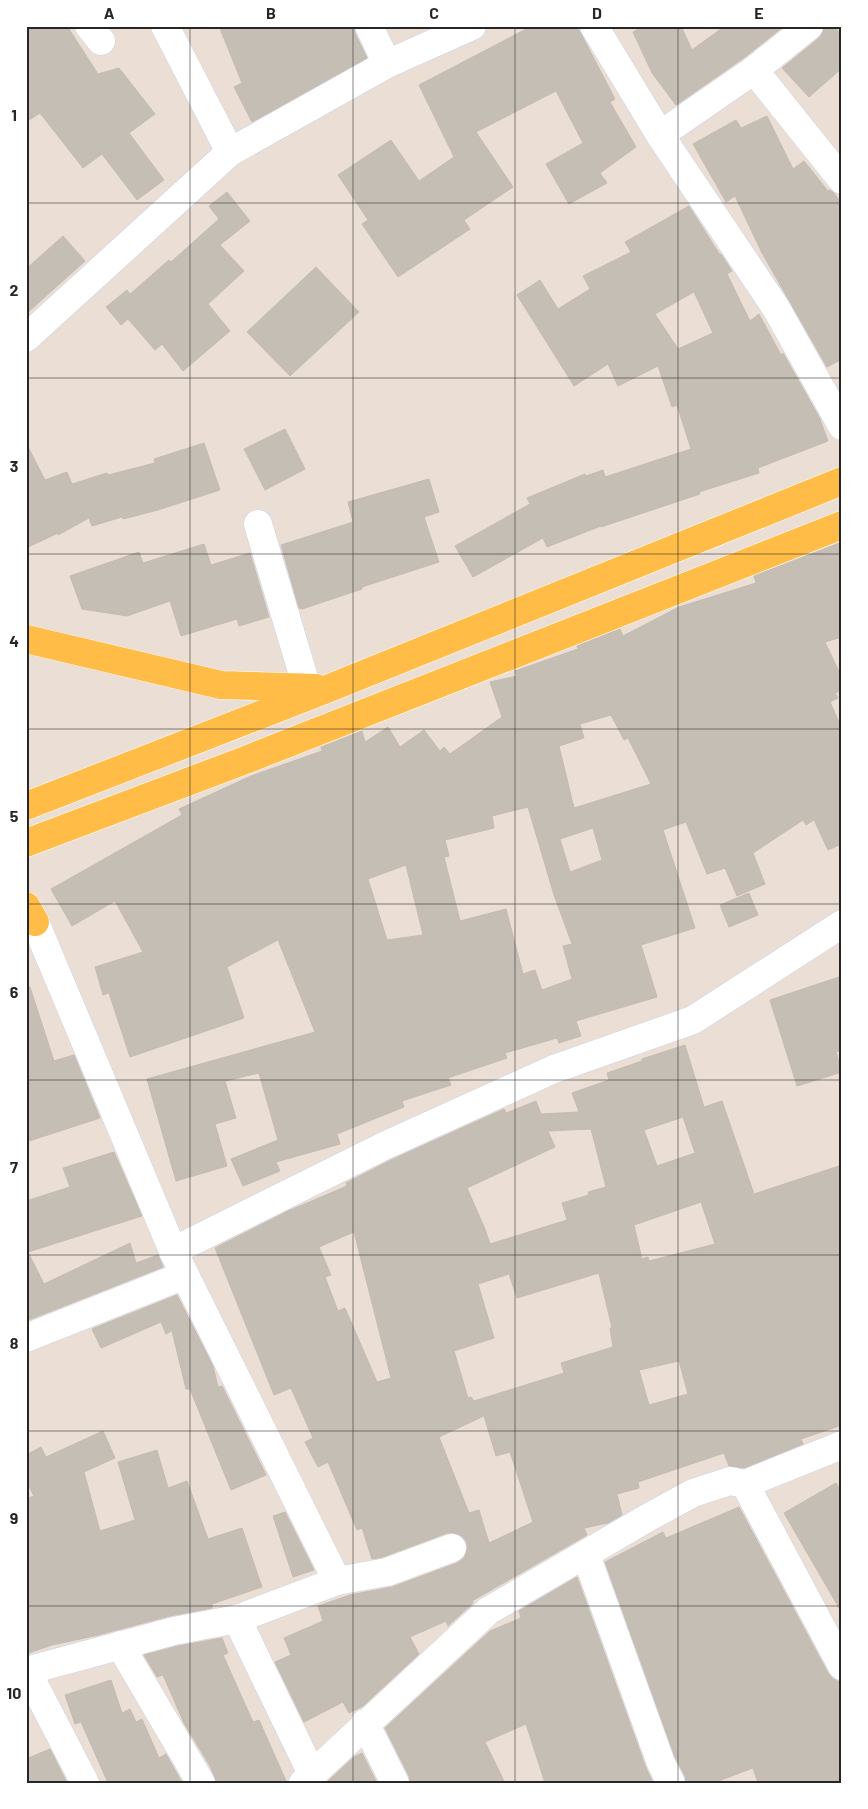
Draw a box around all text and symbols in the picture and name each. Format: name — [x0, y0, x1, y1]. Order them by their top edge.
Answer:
text: A — [104, 3, 115, 22]
text: B — [266, 3, 276, 22]
text: C — [429, 3, 439, 22]
text: D — [592, 3, 602, 22]
text: E — [754, 3, 764, 22]
text: 1 — [11, 105, 17, 124]
text: 2 — [10, 280, 19, 299]
text: 3 — [10, 456, 18, 475]
text: 4 — [9, 631, 19, 650]
text: 5 — [10, 806, 19, 825]
text: 6 — [10, 982, 19, 1001]
text: 7 — [10, 1157, 18, 1176]
text: 8 — [10, 1333, 19, 1352]
text: 9 — [10, 1508, 18, 1527]
text: 10 — [7, 1683, 21, 1702]

